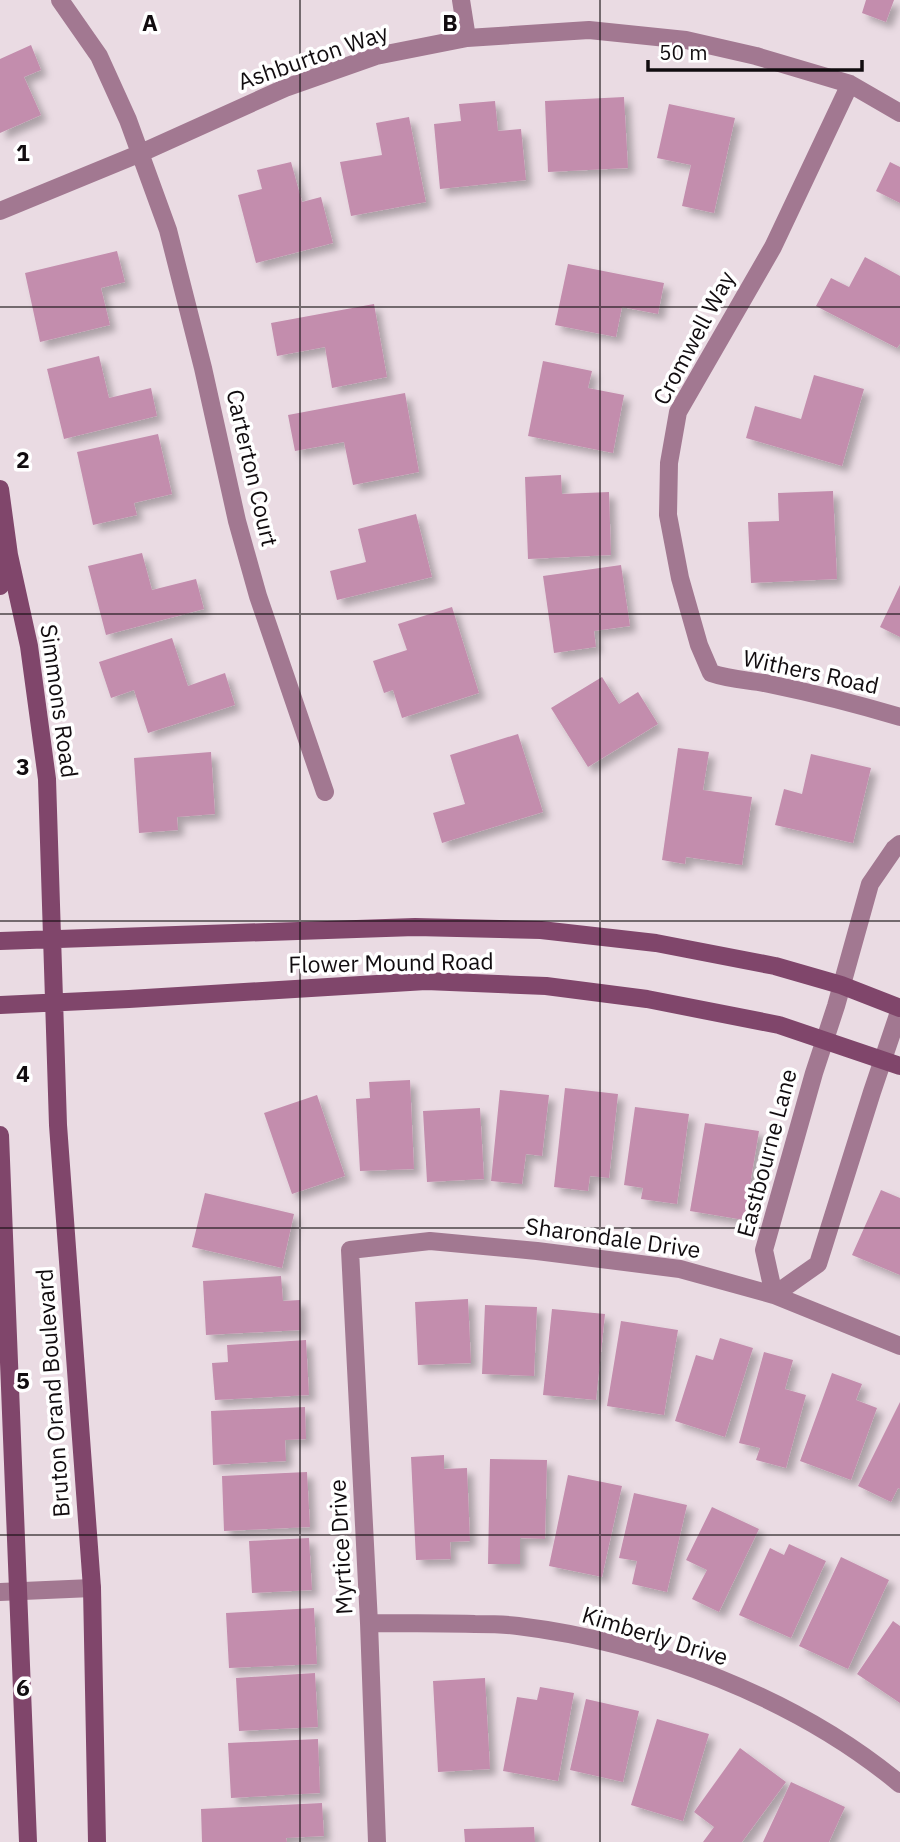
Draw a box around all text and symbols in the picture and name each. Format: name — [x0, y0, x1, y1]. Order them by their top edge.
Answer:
text: A — [142, 7, 158, 37]
text: B — [442, 7, 458, 37]
street label: Ashburton Way — [233, 16, 392, 96]
scale bar — [648, 28, 862, 72]
text: 50 m — [659, 38, 708, 66]
text: 1 — [16, 137, 30, 167]
street label: Cromwell Way — [645, 265, 741, 410]
street label: Carterton Court — [220, 386, 286, 549]
text: 2 — [16, 444, 30, 474]
street label: Simmons Road — [34, 622, 86, 780]
street label: Withers Road — [741, 642, 882, 700]
text: 3 — [16, 751, 30, 781]
street label: Flower Mound Road — [288, 945, 494, 979]
text: 4 — [16, 1058, 30, 1088]
street label: Eastbourne Lane — [729, 1065, 803, 1240]
street label: Sharondale Drive — [524, 1210, 703, 1264]
street label: Bruton Orand Boulevard — [28, 1268, 76, 1518]
text: 5 — [16, 1365, 30, 1395]
street label: Myrtice Drive — [321, 1479, 359, 1615]
street label: Kimberly Drive — [579, 1599, 732, 1671]
text: 6 — [16, 1672, 30, 1702]

